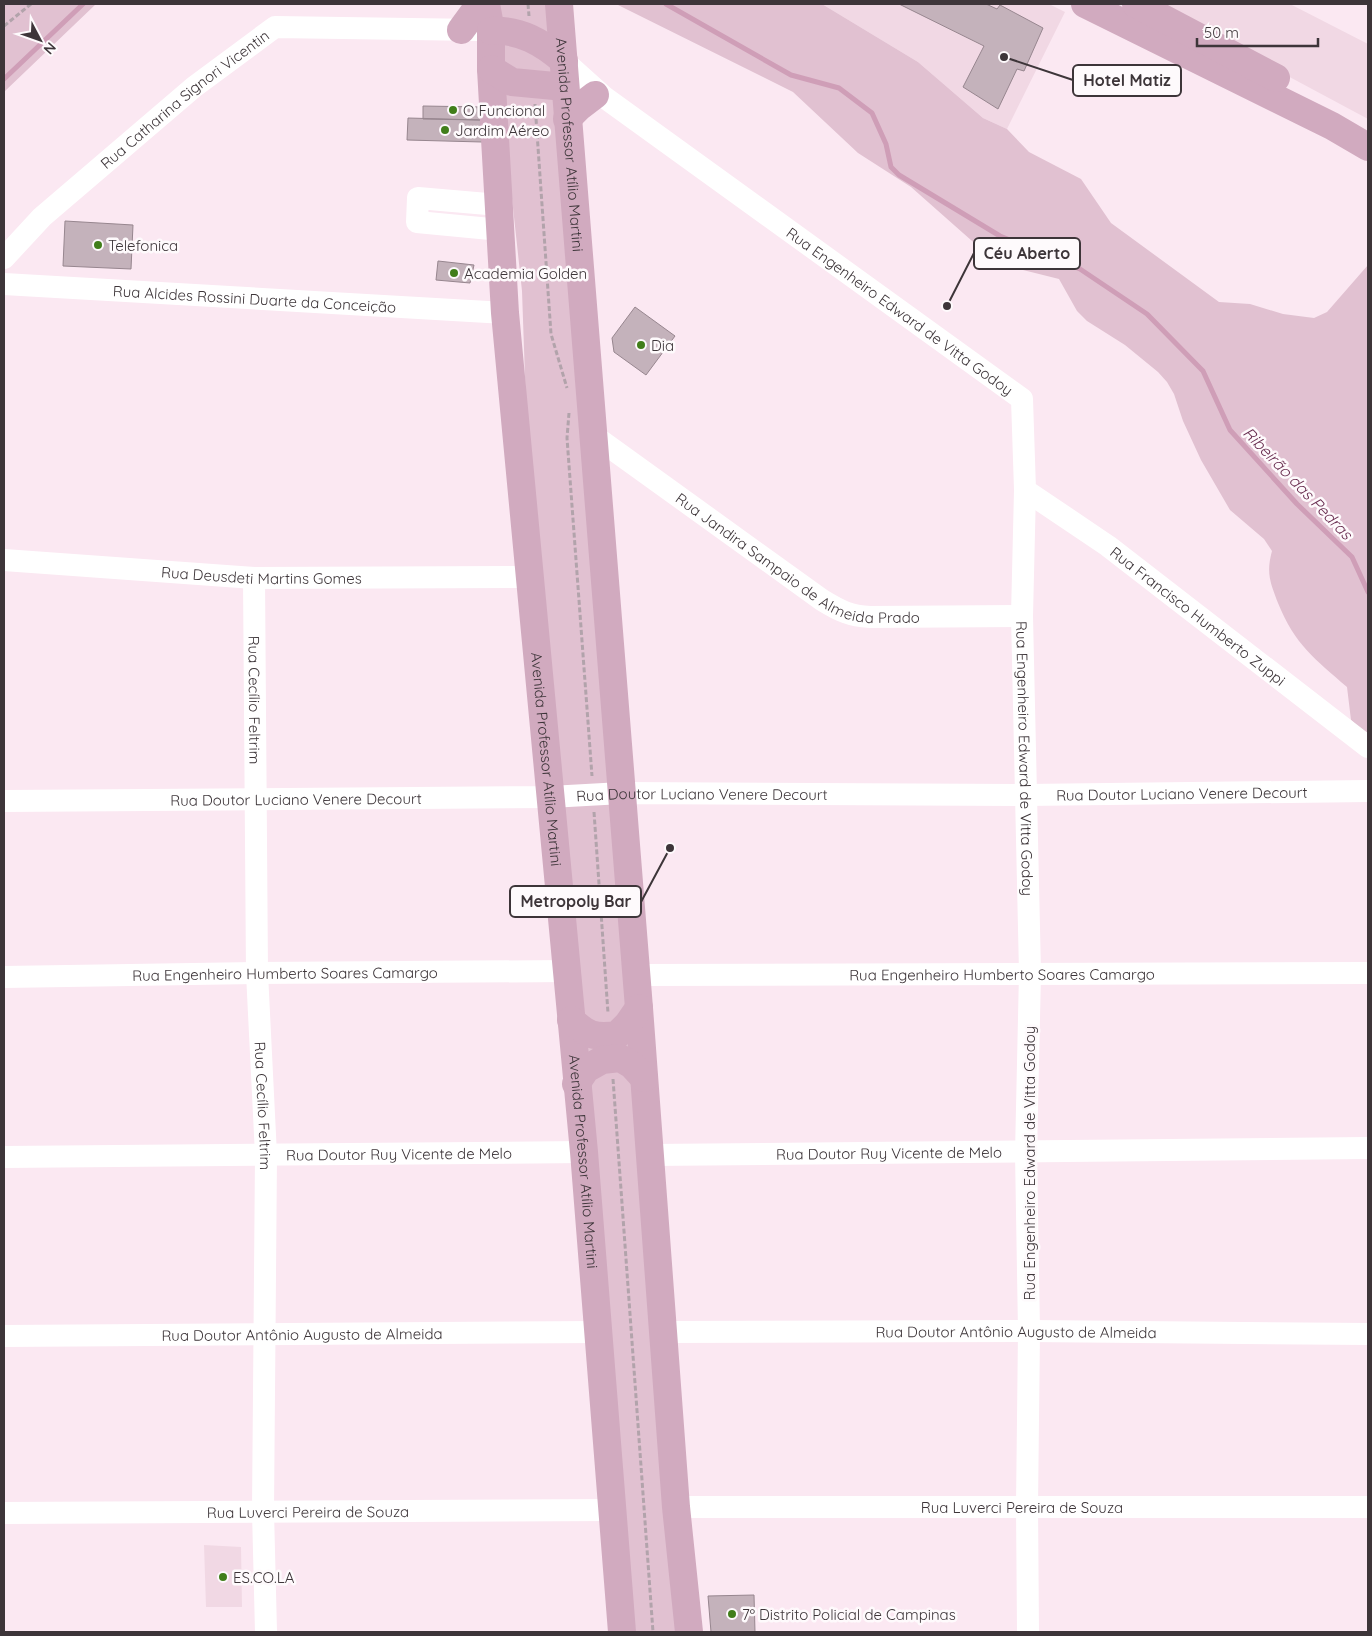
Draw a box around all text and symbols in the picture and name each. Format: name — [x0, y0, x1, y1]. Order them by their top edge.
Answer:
north arrow — [15, 15, 65, 65]
scale bar — [1197, 15, 1318, 47]
text: 50 m — [1204, 23, 1239, 42]
street label: Rua Catharina Signori Vicentin — [96, 25, 273, 173]
street label: Avenida Professor Atílio Martini — [552, 37, 588, 252]
text: N — [40, 39, 60, 58]
callout: Hotel Matiz — [1073, 65, 1181, 96]
text: Hotel Matiz — [1083, 70, 1171, 90]
place label: O Funcional — [463, 101, 545, 120]
marker: O Funcional — [447, 104, 459, 116]
place label: Jardim Aéreo — [455, 121, 549, 140]
marker: Jardim Aéreo — [439, 124, 451, 136]
street label: Rua Engenheiro Edward de Vitta Godoy — [783, 223, 1017, 399]
place label: Telefonica — [108, 236, 178, 255]
callout: Céu Aberto — [974, 238, 1080, 269]
marker: Telefonica — [92, 239, 104, 251]
text: Céu Aberto — [984, 243, 1070, 263]
place label: Academia Golden — [464, 264, 587, 283]
marker: Academia Golden — [448, 267, 460, 279]
street label: Rua Alcides Rossini Duarte da Conceição — [112, 281, 397, 316]
place label: Dia — [651, 336, 674, 355]
marker: Dia — [635, 339, 647, 351]
water label: Ribeirão das Pedras — [1239, 423, 1358, 544]
street label: Rua Jandira Sampaio de Almeida Prado — [672, 488, 920, 627]
street label: Rua Francisco Humberto Zuppi — [1107, 542, 1290, 689]
street label: Rua Deusdeti Martins Gomes — [161, 562, 362, 588]
street label: Rua Engenheiro Edward de Vitta Godoy — [1013, 621, 1038, 896]
street label: Rua Cecílio Feltrim — [245, 636, 265, 764]
street label: Avenida Professor Atílio Martini — [527, 651, 567, 867]
street label: Rua Doutor Luciano Venere Decourt — [1056, 782, 1308, 804]
street label: Rua Doutor Luciano Venere Decourt — [576, 783, 828, 805]
street label: Rua Doutor Luciano Venere Decourt — [170, 788, 422, 809]
callout: Metropoly Bar — [510, 886, 641, 917]
text: Metropoly Bar — [520, 891, 632, 911]
street label: Rua Engenheiro Humberto Soares Camargo — [132, 962, 438, 984]
street label: Rua Engenheiro Humberto Soares Camargo — [849, 964, 1155, 984]
street label: Rua Engenheiro Edward de Vitta Godoy — [1020, 1026, 1039, 1300]
street label: Rua Cecílio Feltrim — [251, 1041, 276, 1170]
street label: Avenida Professor Atílio Martini — [565, 1053, 603, 1269]
street label: Rua Doutor Ruy Vicente de Melo — [776, 1142, 1002, 1163]
street label: Rua Doutor Ruy Vicente de Melo — [286, 1143, 512, 1164]
street label: Rua Doutor Antônio Augusto de Almeida — [875, 1321, 1157, 1342]
street label: Rua Doutor Antônio Augusto de Almeida — [161, 1324, 443, 1344]
street label: Rua Luverci Pereira de Souza — [921, 1498, 1123, 1517]
street label: Rua Luverci Pereira de Souza — [207, 1502, 409, 1522]
place label: ES.CO.LA — [233, 1568, 295, 1587]
marker: ES.CO.LA — [217, 1571, 229, 1583]
place label: 7º Distrito Policial de Campinas — [742, 1605, 956, 1624]
marker: 7º Distrito Policial de Campinas — [726, 1608, 738, 1620]

